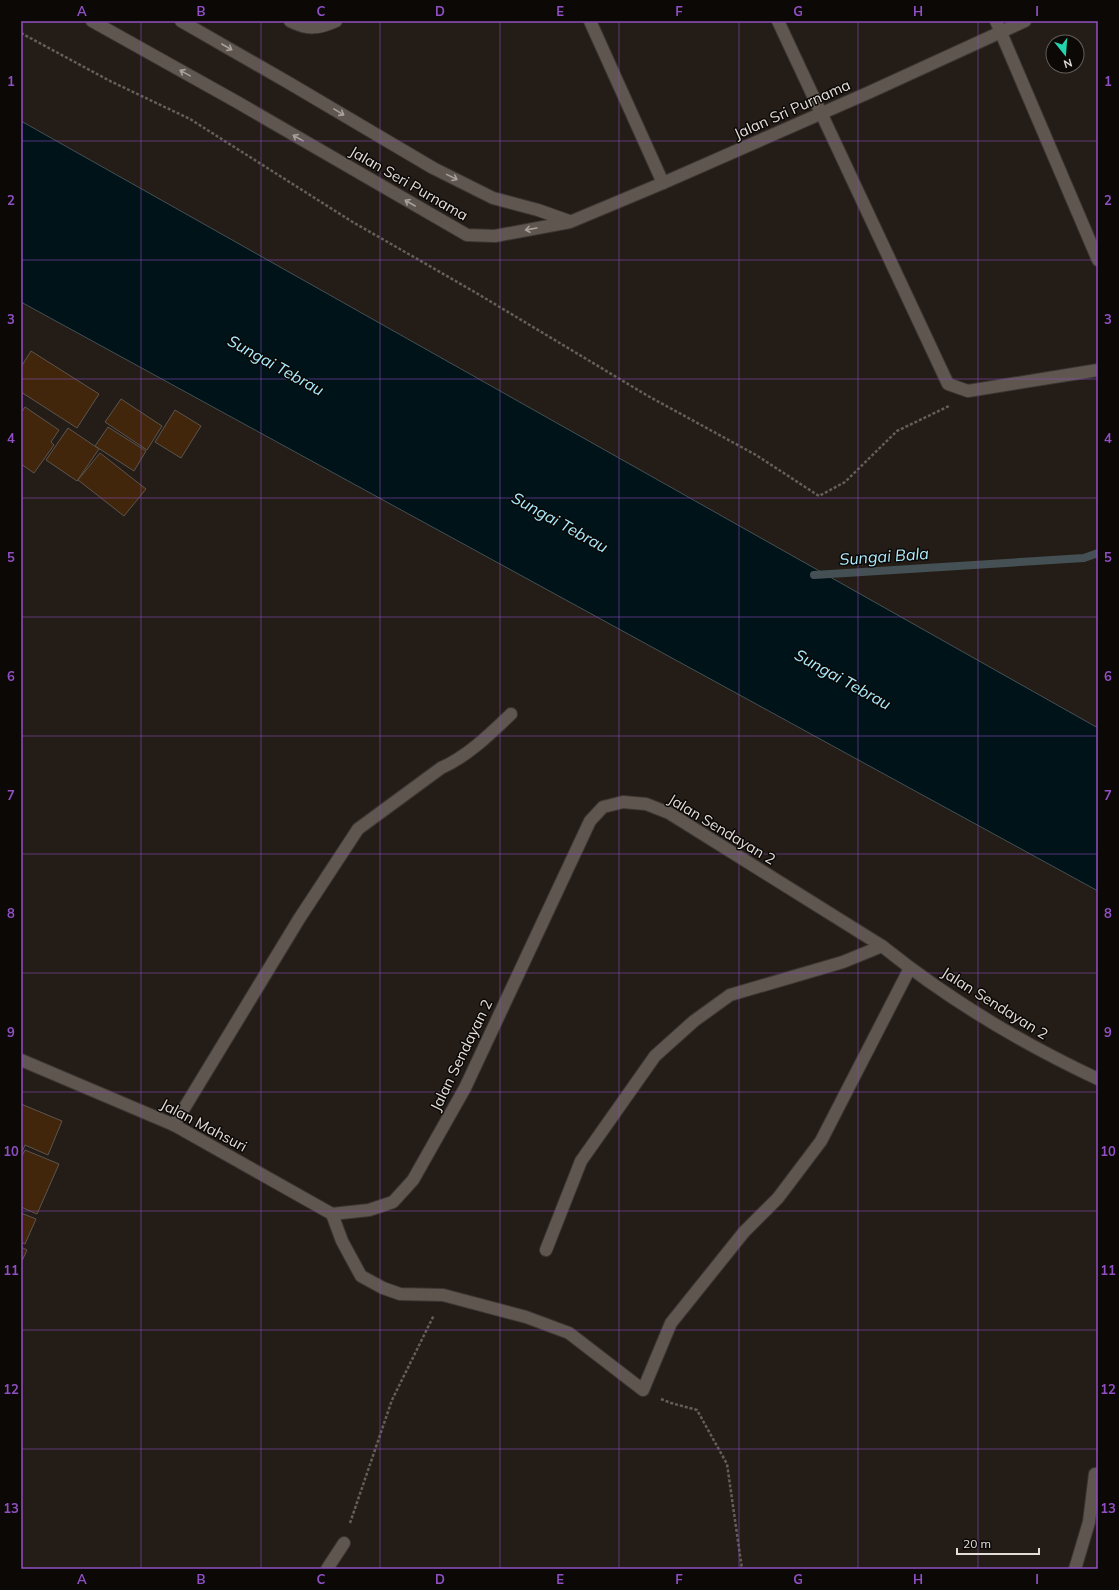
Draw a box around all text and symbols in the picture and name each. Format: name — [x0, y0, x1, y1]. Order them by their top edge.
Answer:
text: A — [77, 3, 87, 19]
text: B — [197, 3, 206, 19]
text: C — [317, 3, 326, 19]
text: D — [435, 3, 445, 19]
text: E — [556, 3, 564, 19]
text: F — [675, 3, 683, 19]
text: G — [793, 3, 803, 19]
text: H — [913, 3, 923, 19]
text: I — [1035, 3, 1039, 19]
north arrow — [1045, 34, 1085, 74]
one-way arrow — [220, 44, 232, 52]
text: N — [1062, 56, 1074, 71]
one-way arrow — [179, 69, 191, 77]
text: 1 — [7, 73, 15, 89]
text: 1 — [1104, 73, 1112, 89]
street label: Jalan Sri Purnama — [731, 75, 853, 143]
one-way arrow — [333, 109, 345, 117]
one-way arrow — [292, 133, 304, 141]
street label: Jalan Seri Purnama — [346, 141, 472, 225]
one-way arrow — [445, 174, 457, 181]
text: 2 — [7, 192, 15, 208]
text: 2 — [1104, 192, 1112, 208]
one-way arrow — [404, 198, 416, 206]
one-way arrow — [525, 225, 538, 233]
text: 3 — [7, 311, 15, 327]
text: 3 — [1104, 311, 1112, 327]
water label: Sungai Tebrau — [224, 330, 328, 400]
text: 4 — [7, 430, 15, 446]
text: 4 — [1104, 430, 1112, 446]
water label: Sungai Tebrau — [508, 487, 612, 557]
water label: Sungai Bala — [839, 543, 930, 569]
text: 5 — [7, 549, 15, 565]
text: 5 — [1104, 549, 1112, 565]
water label: Sungai Tebrau — [791, 644, 895, 714]
text: 6 — [7, 668, 15, 684]
text: 6 — [1104, 668, 1112, 684]
text: 7 — [7, 787, 15, 803]
text: 7 — [1104, 787, 1112, 803]
street label: Jalan Sendayan 2 — [665, 789, 779, 869]
text: 8 — [7, 905, 15, 921]
text: 8 — [1104, 905, 1112, 921]
street label: Jalan Sendayan 2 — [938, 963, 1052, 1043]
street label: Jalan Sendayan 2 — [426, 996, 496, 1114]
text: 9 — [7, 1024, 15, 1040]
text: 9 — [1104, 1024, 1112, 1040]
street label: Jalan Mahsuri — [158, 1094, 250, 1156]
text: 10 — [3, 1143, 19, 1159]
text: 10 — [1100, 1143, 1116, 1159]
text: 11 — [3, 1262, 19, 1278]
text: 11 — [1100, 1262, 1116, 1278]
text: 12 — [3, 1381, 19, 1397]
text: 12 — [1100, 1381, 1116, 1397]
text: 13 — [3, 1500, 19, 1516]
text: 13 — [1100, 1500, 1116, 1516]
scale bar — [957, 1530, 1039, 1556]
text: 20 m — [963, 1536, 991, 1551]
text: A — [77, 1571, 87, 1587]
text: B — [197, 1571, 206, 1587]
text: C — [317, 1571, 326, 1587]
text: D — [435, 1571, 445, 1587]
text: E — [556, 1571, 564, 1587]
text: F — [675, 1571, 683, 1587]
text: G — [793, 1571, 803, 1587]
text: H — [913, 1571, 923, 1587]
text: I — [1035, 1571, 1039, 1587]

